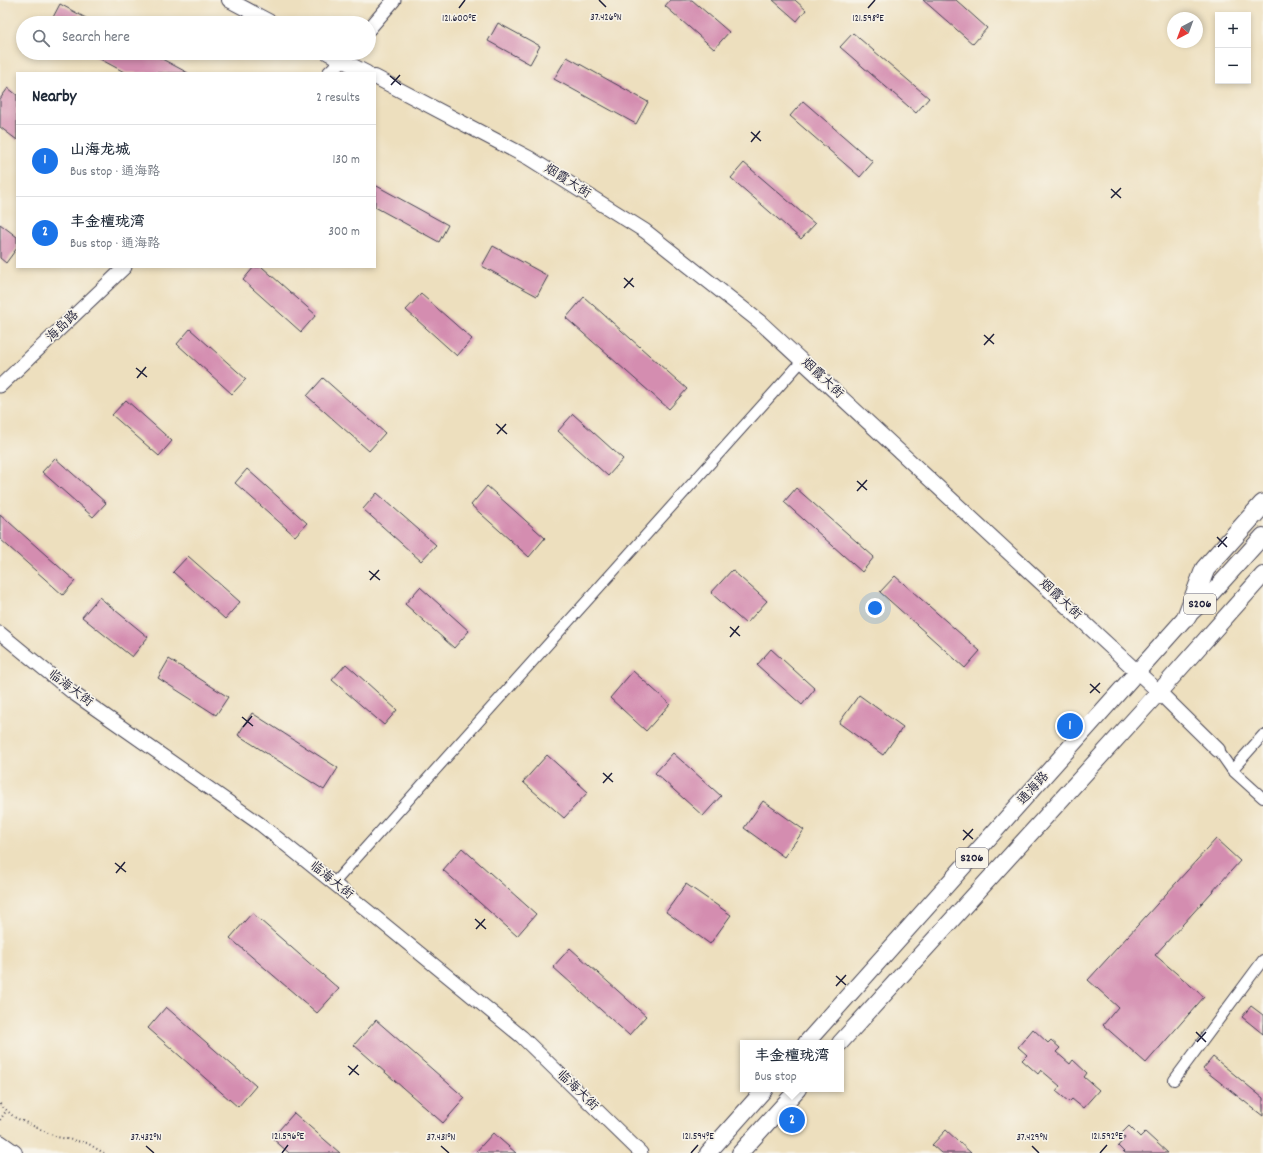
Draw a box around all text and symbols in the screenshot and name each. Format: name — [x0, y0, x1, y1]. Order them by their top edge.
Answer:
text: 37.426°N — [590, 11, 622, 25]
text: 121.600°E — [442, 12, 476, 26]
text: 121.598°E — [852, 12, 884, 26]
north arrow — [1167, 12, 1203, 48]
map controls — [1215, 12, 1251, 84]
button: + — [1215, 12, 1251, 48]
search box — [16, 16, 376, 60]
icon: search — [30, 27, 52, 49]
text: Search here — [62, 27, 130, 49]
button: − — [1215, 48, 1251, 84]
text: Nearby — [32, 86, 76, 110]
text: 2 results — [316, 89, 360, 108]
text: 山海龙城 — [70, 140, 130, 162]
text: 1 — [44, 151, 46, 170]
text: 130 m — [332, 151, 360, 170]
street label: 烟霞大街 — [540, 160, 594, 204]
text: Bus stop · 通海路 — [70, 163, 160, 182]
text: 丰金檀珑湾 — [70, 212, 145, 234]
text: 2 — [42, 223, 48, 242]
text: 300 m — [328, 223, 360, 242]
text: Bus stop · 通海路 — [70, 235, 160, 254]
street label: 海岛路 — [42, 307, 84, 347]
street label: 烟霞大街 — [797, 354, 847, 404]
street label: 烟霞大街 — [1035, 575, 1085, 625]
road number: S206 — [1184, 594, 1216, 614]
your location — [865, 598, 885, 618]
street label: 临海大街 — [44, 666, 96, 712]
pin: 1 — [1057, 711, 1083, 741]
street label: 通海路 — [1014, 768, 1054, 810]
road number: S206 — [956, 848, 988, 868]
street label: 临海大街 — [305, 857, 357, 905]
popup — [740, 1040, 844, 1092]
text: 丰金檀珑湾 — [754, 1046, 830, 1068]
street label: 临海大街 — [552, 1066, 602, 1116]
text: Bus stop — [754, 1068, 797, 1087]
pin: 2 — [779, 1105, 805, 1135]
text: 121.596°E — [272, 1130, 305, 1144]
text: 121.594°E — [682, 1130, 714, 1144]
text: 121.592°E — [1091, 1130, 1123, 1144]
text: 37.432°N — [130, 1131, 162, 1145]
text: 37.431°N — [427, 1131, 455, 1145]
text: 37.429°N — [1016, 1131, 1048, 1145]

